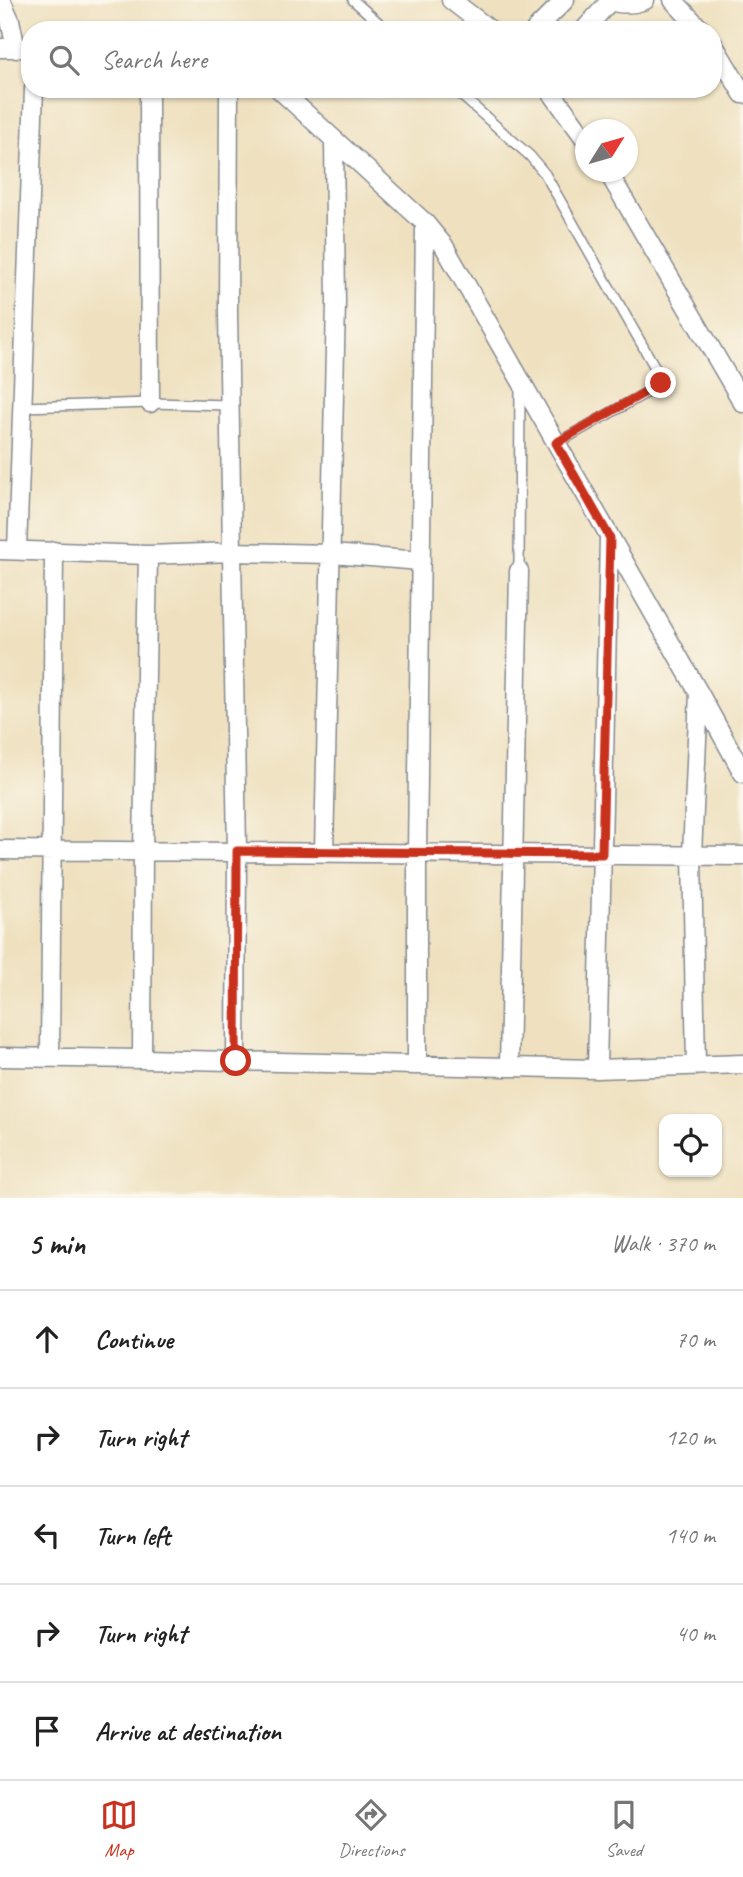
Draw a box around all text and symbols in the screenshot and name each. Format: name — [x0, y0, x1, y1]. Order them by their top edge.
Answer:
search box — [21, 21, 722, 98]
icon: search — [45, 41, 83, 79]
text: Search here — [101, 43, 207, 76]
north arrow — [575, 119, 638, 182]
route end — [645, 367, 676, 398]
route start — [220, 1045, 251, 1076]
map controls — [659, 1114, 722, 1177]
button: locate — [659, 1114, 722, 1177]
text: 5 min — [28, 1225, 85, 1263]
text: Walk · 370 m — [611, 1229, 715, 1258]
icon: ahead — [28, 1320, 66, 1358]
text: Continue — [95, 1323, 173, 1356]
text: 70 m — [676, 1325, 715, 1354]
icon: right — [28, 1418, 66, 1456]
text: Turn right — [95, 1421, 186, 1454]
text: 120 m — [666, 1423, 715, 1452]
icon: left — [28, 1516, 66, 1554]
text: Turn left — [95, 1519, 170, 1552]
text: 140 m — [666, 1521, 715, 1550]
icon: right — [28, 1614, 66, 1652]
text: Turn right — [95, 1617, 186, 1650]
text: 40 m — [676, 1619, 715, 1648]
icon: arrive — [28, 1712, 66, 1750]
text: Arrive at destination — [95, 1715, 281, 1748]
tab: Map — [100, 1796, 138, 1862]
tab: Directions — [338, 1796, 405, 1862]
tab: Saved — [605, 1796, 643, 1862]

